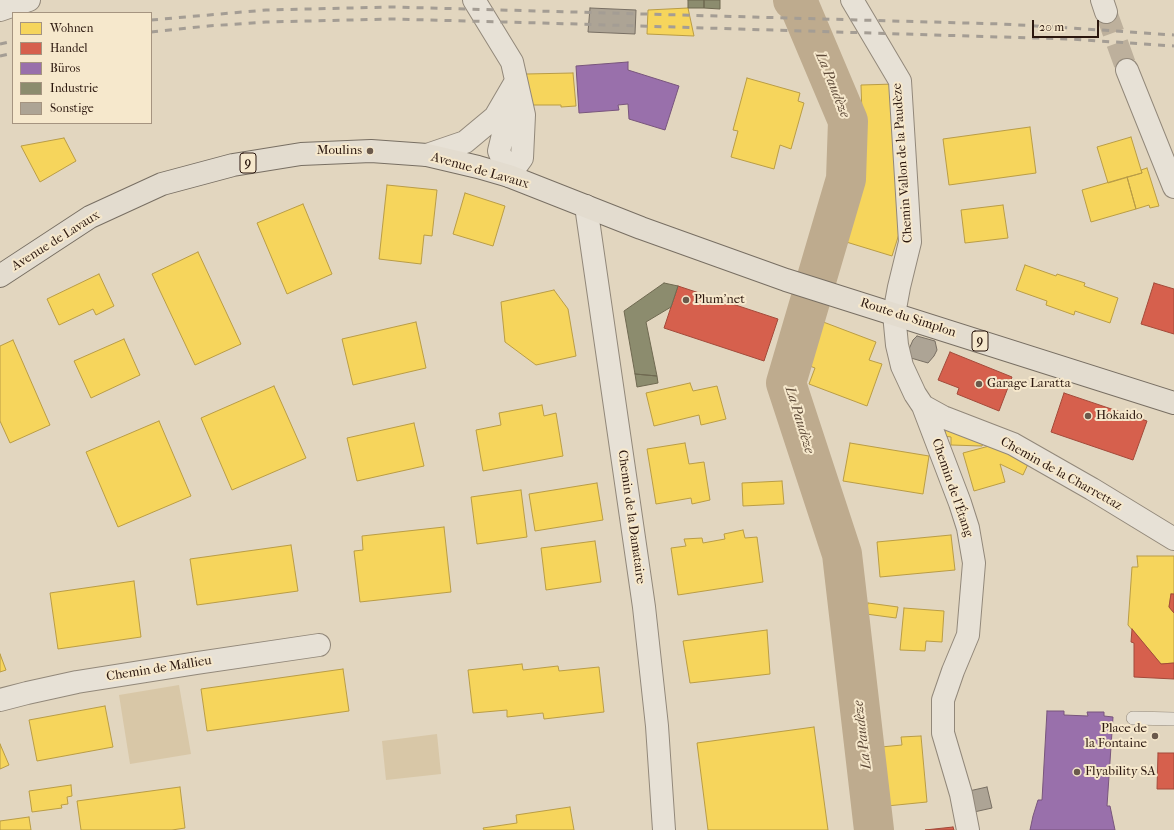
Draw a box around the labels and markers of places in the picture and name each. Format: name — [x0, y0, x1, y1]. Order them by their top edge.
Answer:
place label: Moulins — [317, 143, 362, 159]
marker: Moulins — [365, 146, 375, 156]
place label: Plum'net — [694, 292, 745, 308]
marker: Plum'net — [681, 295, 691, 305]
place label: Garage Laratta — [987, 376, 1071, 392]
marker: Garage Laratta — [974, 379, 984, 389]
place label: Hokaido — [1096, 408, 1143, 424]
marker: Hokaido — [1083, 411, 1093, 421]
place label: Place de la Fontaine — [1085, 721, 1147, 752]
marker: Place de la Fontaine — [1150, 731, 1160, 741]
place label: Flyability SA — [1085, 764, 1156, 780]
marker: Flyability SA — [1072, 767, 1082, 777]

